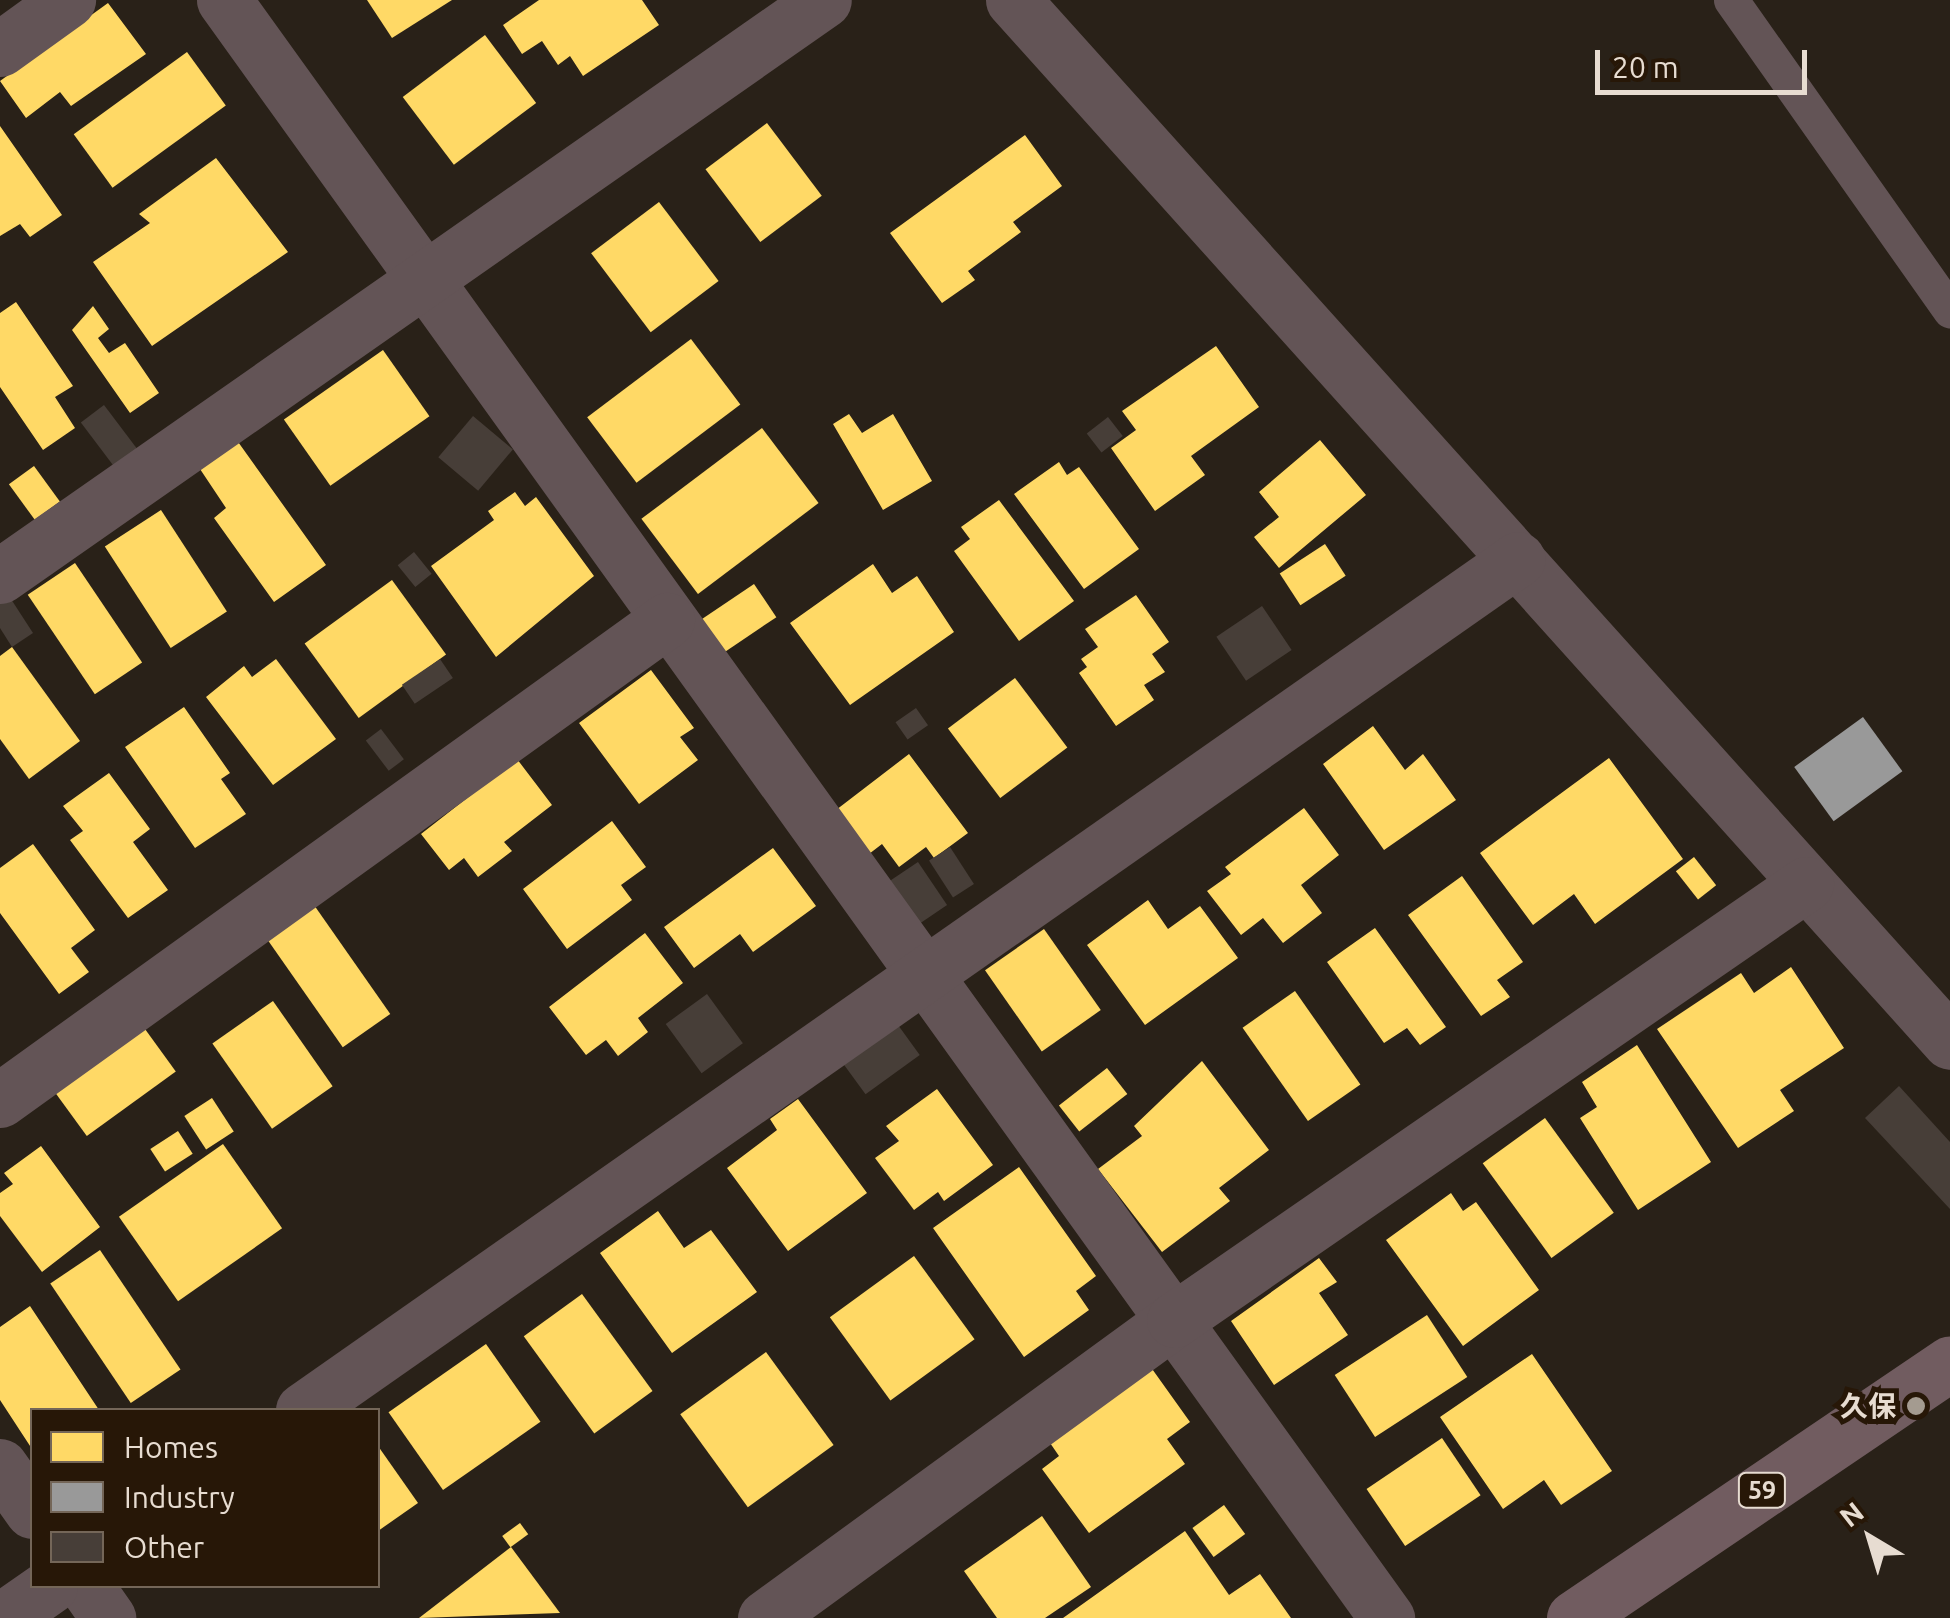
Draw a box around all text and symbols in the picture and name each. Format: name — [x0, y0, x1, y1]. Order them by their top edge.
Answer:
scale bar — [1600, 30, 1812, 92]
text: 20 m — [1612, 50, 1679, 84]
place label: 久保 — [1840, 1389, 1896, 1423]
marker: 久保 — [1905, 1395, 1927, 1417]
legend — [30, 1408, 380, 1588]
text: Homes — [124, 1430, 218, 1464]
road number: 59 — [1737, 1470, 1787, 1510]
text: Industry — [124, 1480, 235, 1514]
north arrow — [1820, 1488, 1920, 1588]
text: N — [1833, 1495, 1869, 1533]
text: Other — [124, 1530, 204, 1564]

